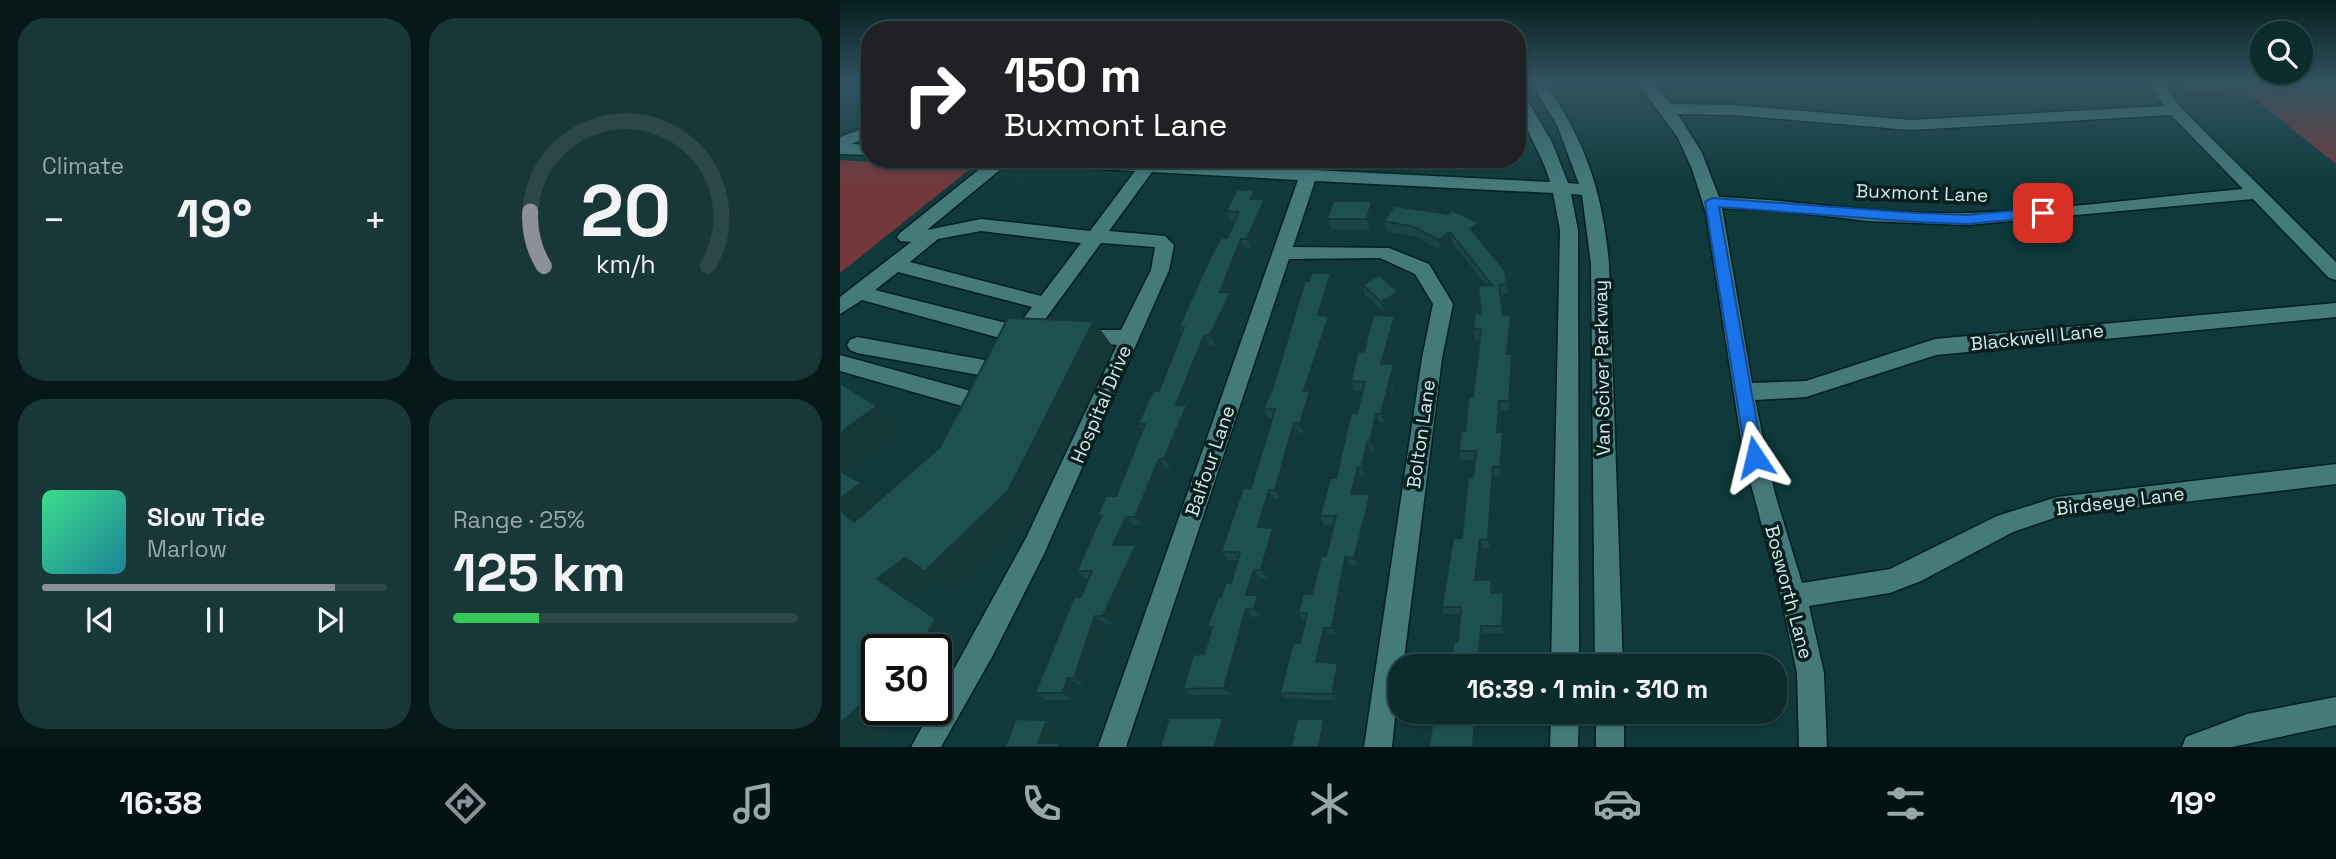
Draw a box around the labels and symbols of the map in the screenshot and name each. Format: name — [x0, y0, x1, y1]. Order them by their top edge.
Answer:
street label: Buxmont Lane — [1855, 178, 1989, 208]
pin — [2013, 183, 2073, 243]
street label: Van Sciver Parkway — [1588, 280, 1616, 456]
street label: Blackwell Lane — [1969, 318, 2105, 356]
street label: Hospital Drive — [1065, 341, 1137, 467]
street label: Bolton Lane — [1401, 378, 1441, 490]
street label: Balfour Lane — [1179, 402, 1241, 520]
position arrow — [1718, 420, 1792, 494]
street label: Birdseye Lane — [2054, 481, 2186, 521]
street label: Bosworth Lane — [1759, 522, 1819, 662]
speed limit sign: 30 — [861, 634, 952, 725]

